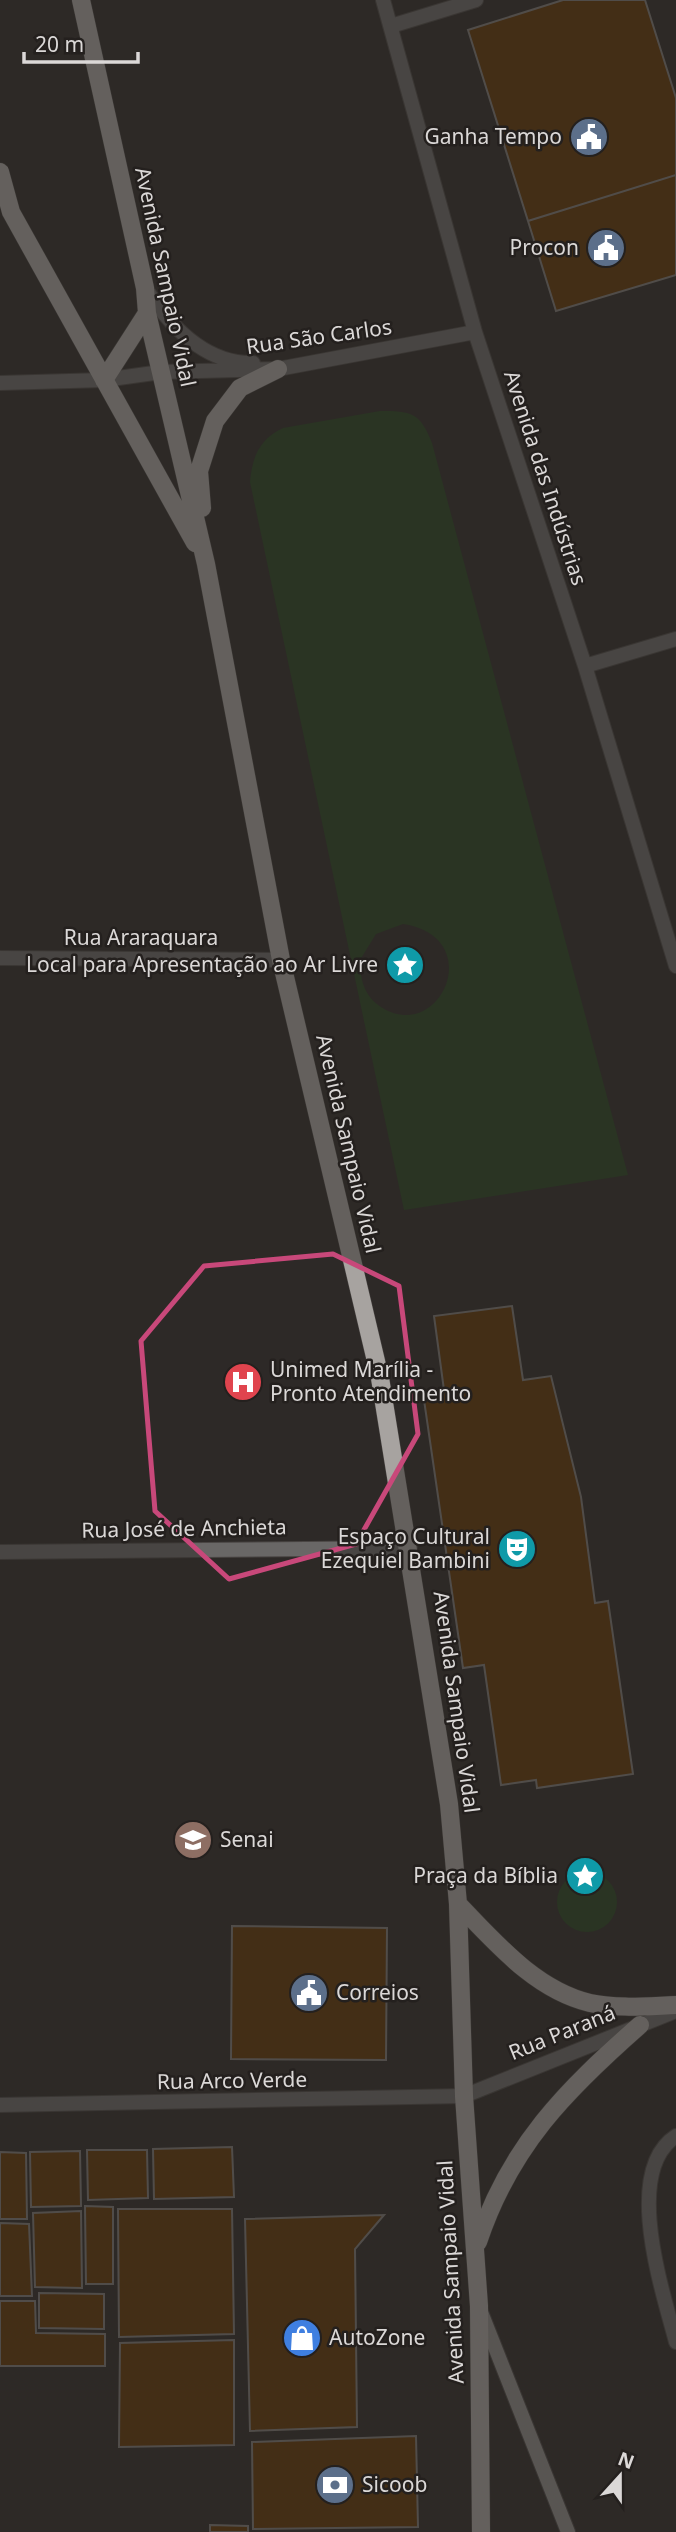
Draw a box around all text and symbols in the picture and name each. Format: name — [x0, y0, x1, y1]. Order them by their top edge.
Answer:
scale bar — [24, 21, 138, 65]
text: 20 m — [35, 30, 84, 58]
public building icon: Ganha Tempo — [568, 116, 610, 158]
place label: Ganha Tempo — [424, 122, 562, 150]
street label: Avenida Sampaio Vidal — [129, 164, 203, 389]
public building icon: Procon — [585, 227, 627, 269]
place label: Procon — [510, 233, 579, 261]
street label: Rua São Carlos — [244, 312, 393, 360]
street label: Avenida das Indústrias — [498, 367, 594, 589]
street label: Rua Araraquara — [64, 923, 218, 951]
place icon: Local para Apresentação ao Ar Livre — [384, 944, 426, 986]
place label: Local para Apresentação ao Ar Livre — [26, 950, 378, 978]
street label: Avenida Sampaio Vidal — [310, 1032, 388, 1256]
place label: Unimed Marília - Pronto Atendimento — [270, 1355, 471, 1407]
hospital icon: Unimed Marília - Pronto Atendimento — [222, 1361, 264, 1403]
street label: Rua José de Anchieta — [81, 1512, 287, 1544]
place label: Espaço Cultural Ezequiel Bambini — [321, 1522, 490, 1574]
theatre icon: Espaço Cultural Ezequiel Bambini — [496, 1528, 538, 1570]
street label: Avenida Sampaio Vidal — [428, 1589, 486, 1815]
school or university icon: Senai — [172, 1819, 214, 1861]
place label: Senai — [220, 1825, 274, 1853]
place icon: Praça da Bíblia — [564, 1855, 606, 1897]
place label: Praça da Bíblia — [413, 1861, 558, 1889]
public building icon: Correios — [288, 1972, 330, 2014]
place label: Correios — [336, 1978, 419, 2006]
street label: Rua Paraná — [504, 1998, 619, 2066]
street label: Rua Arco Verde — [157, 2065, 307, 2095]
street label: Avenida Sampaio Vidal — [430, 2160, 470, 2385]
shop icon: AutoZone — [281, 2317, 323, 2359]
place label: AutoZone — [329, 2323, 425, 2351]
north arrow — [585, 2441, 655, 2511]
text: N — [614, 2445, 638, 2475]
bank icon: Sicoob — [314, 2464, 356, 2506]
place label: Sicoob — [362, 2470, 427, 2498]

